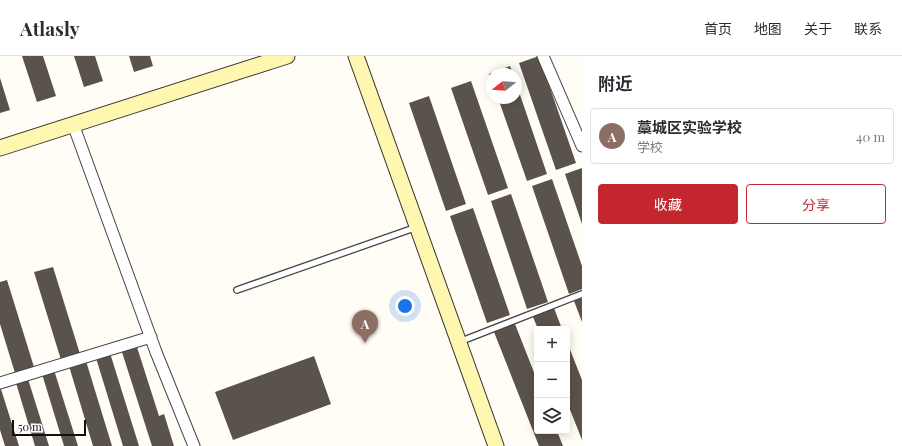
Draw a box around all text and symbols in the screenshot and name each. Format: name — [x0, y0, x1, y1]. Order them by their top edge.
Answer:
text: Atlasly — [20, 15, 80, 41]
text: 首页 — [704, 19, 732, 38]
text: 地图 — [754, 19, 782, 38]
text: 关于 — [804, 19, 832, 38]
text: 联系 — [854, 19, 882, 38]
north arrow — [486, 68, 522, 104]
text: 附近 — [598, 72, 632, 94]
text: 藁城区实验学校 — [637, 117, 742, 137]
text: A — [608, 128, 616, 145]
text: 40 m — [856, 128, 885, 145]
text: 学校 — [637, 138, 663, 155]
button: 收藏 — [598, 184, 738, 224]
button: 分享 — [746, 184, 886, 224]
your location — [395, 296, 415, 316]
pin: A — [352, 310, 378, 343]
map controls — [534, 326, 570, 434]
button: + — [534, 326, 570, 362]
button: − — [534, 362, 570, 398]
button: layers — [534, 398, 570, 434]
scale bar — [12, 418, 86, 437]
text: 50 m — [18, 419, 42, 434]

